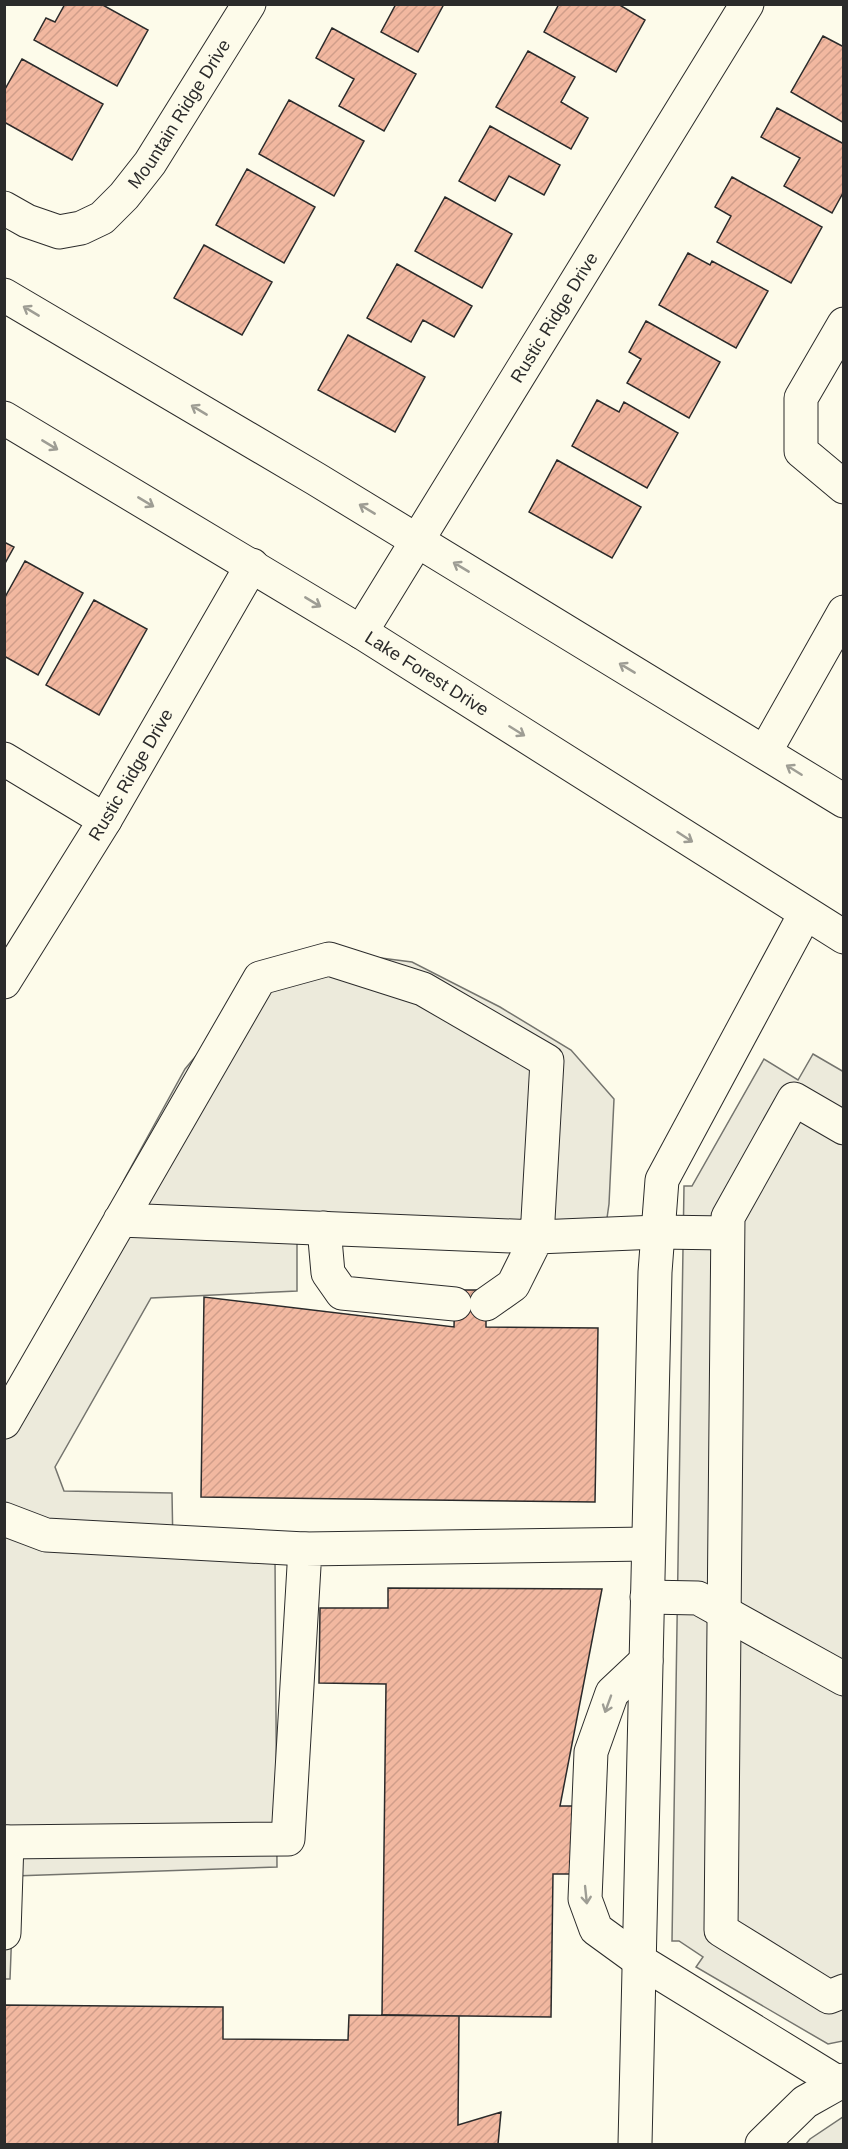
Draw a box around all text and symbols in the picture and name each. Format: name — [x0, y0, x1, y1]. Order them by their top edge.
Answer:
street label: Mountain Ridge Drive — [124, 36, 234, 192]
street label: Rustic Ridge Drive — [507, 249, 602, 386]
one-way arrow — [23, 304, 40, 316]
one-way arrow — [191, 403, 208, 415]
one-way arrow — [41, 440, 58, 452]
one-way arrow — [137, 496, 154, 508]
one-way arrow — [359, 503, 376, 515]
one-way arrow — [453, 560, 470, 572]
one-way arrow — [304, 597, 321, 609]
street label: Lake Forest Drive — [361, 627, 492, 720]
one-way arrow — [619, 662, 636, 674]
street label: Rustic Ridge Drive — [85, 705, 177, 844]
one-way arrow — [508, 725, 525, 737]
one-way arrow — [786, 763, 803, 775]
one-way arrow — [676, 832, 693, 844]
one-way arrow — [602, 1694, 613, 1713]
one-way arrow — [581, 1885, 592, 1905]

